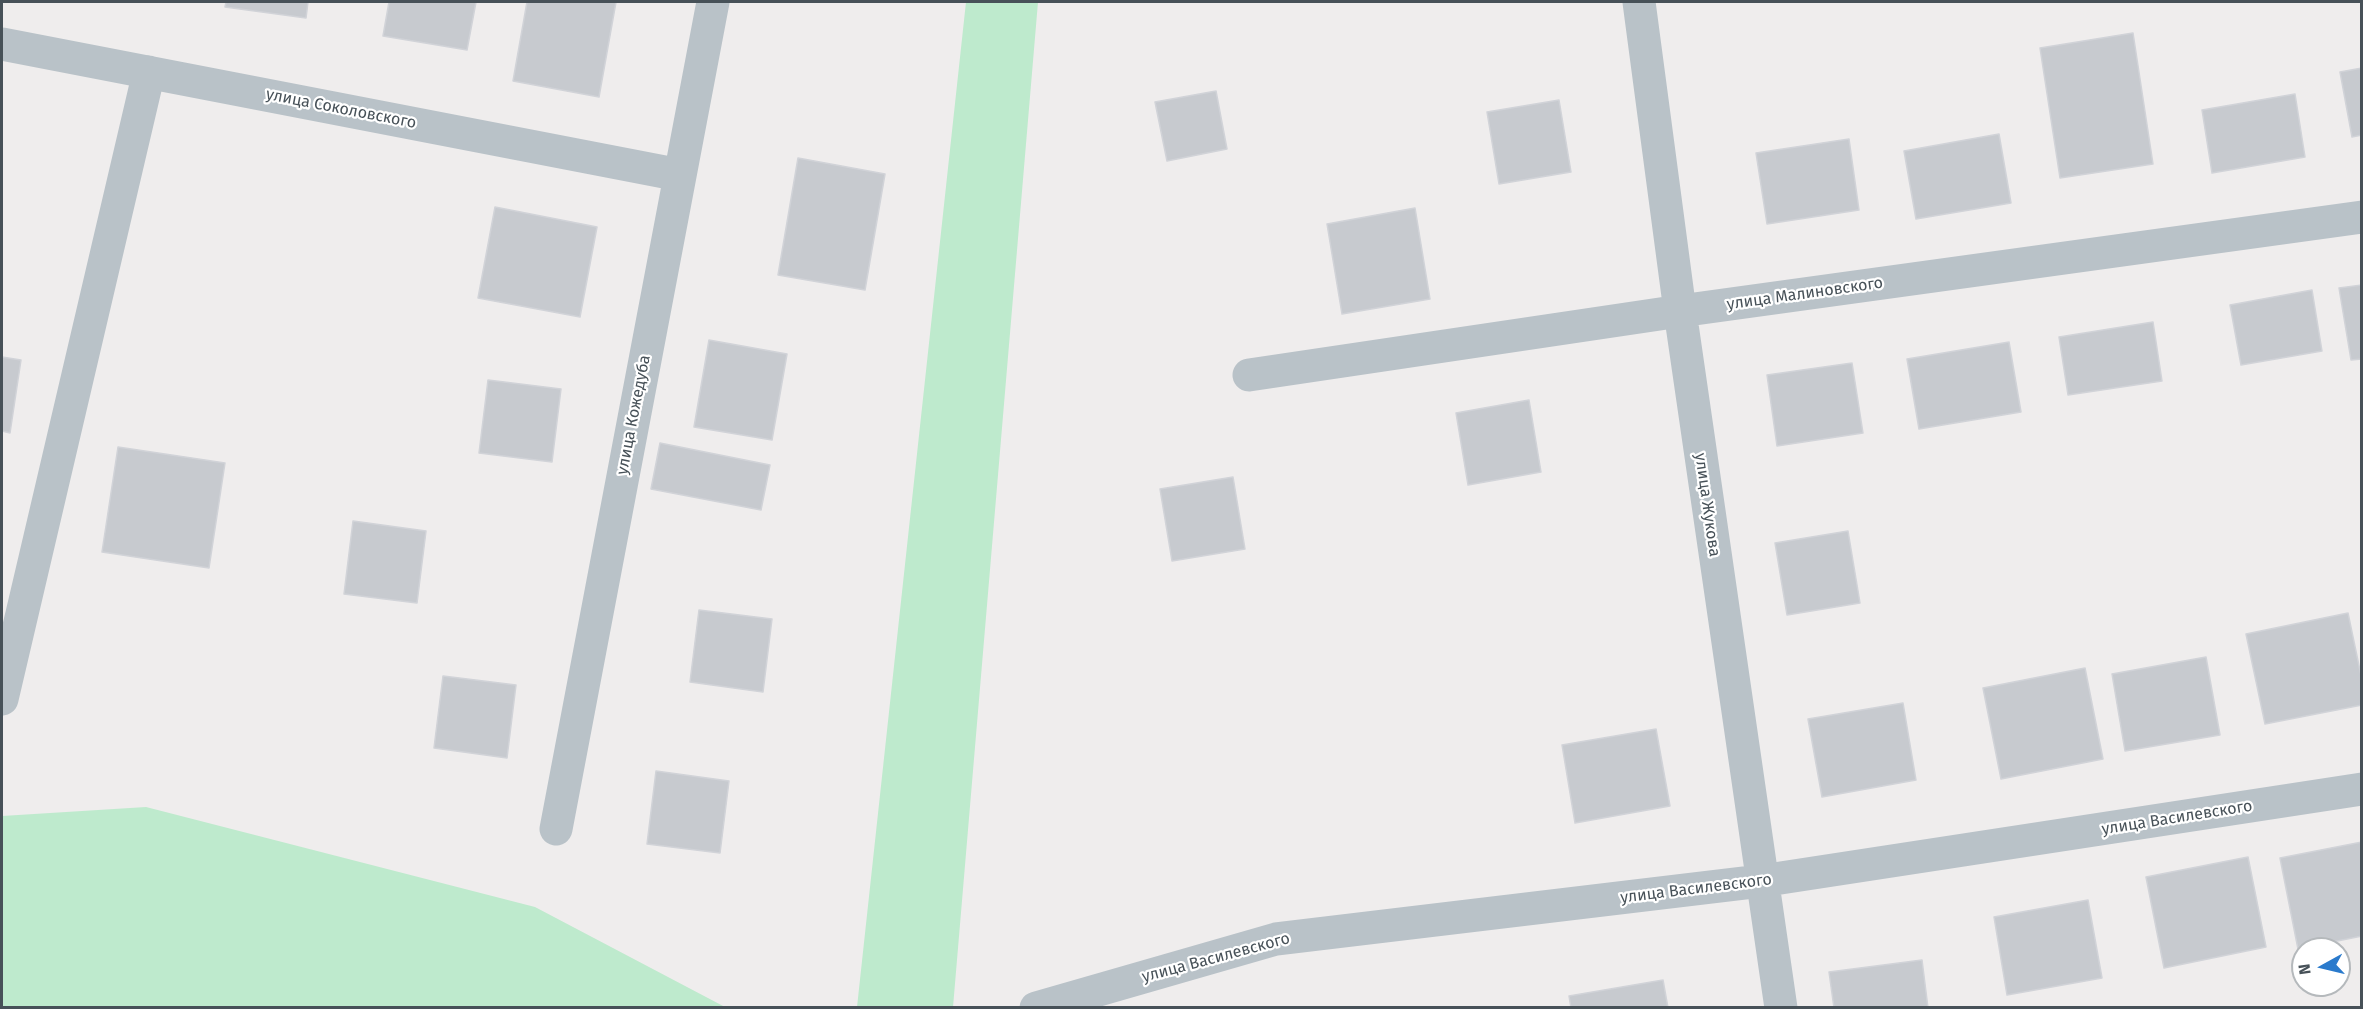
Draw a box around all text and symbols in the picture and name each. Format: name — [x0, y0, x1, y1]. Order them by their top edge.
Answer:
street label: улица Соколовского — [264, 85, 418, 133]
street label: улица Малиновского — [1726, 274, 1884, 314]
street label: улица Кожедуба — [613, 353, 655, 477]
street label: улица Жукова — [1690, 452, 1724, 558]
street label: улица Василевского — [2100, 797, 2254, 839]
street label: улица Василевского — [1619, 870, 1773, 908]
street label: улица Василевского — [1140, 929, 1292, 987]
north arrow — [2291, 937, 2351, 997]
text: N — [2295, 963, 2315, 976]

